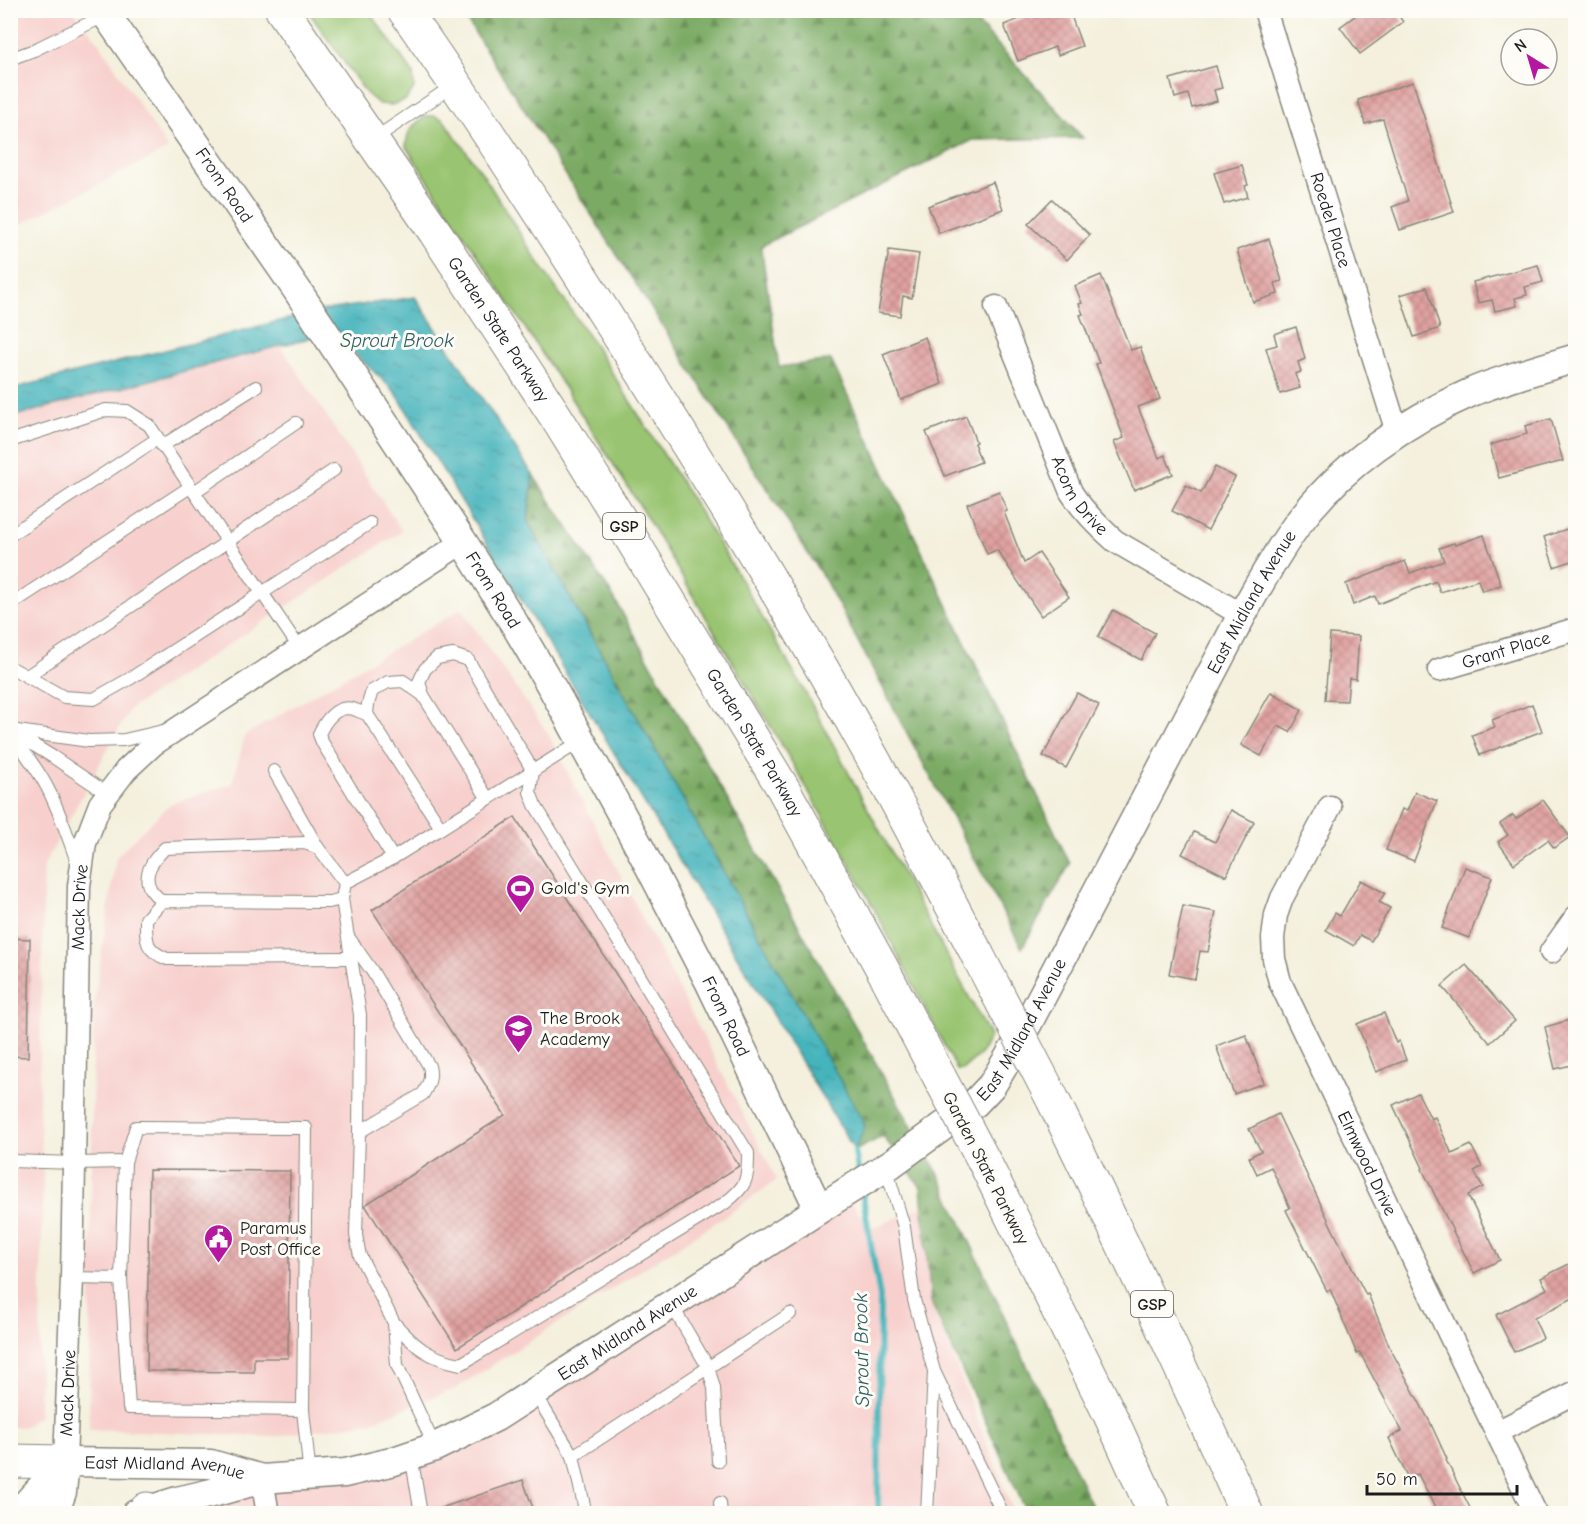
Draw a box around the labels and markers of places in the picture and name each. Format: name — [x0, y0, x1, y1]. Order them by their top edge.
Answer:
sports icon: Gold's Gym — [504, 872, 536, 914]
place label: Gold's Gym — [541, 878, 630, 899]
place label: The Brook Academy — [540, 1008, 620, 1050]
school or university icon: The Brook Academy — [503, 1012, 535, 1054]
place label: Paramus Post Office — [240, 1218, 321, 1260]
public building icon: Paramus Post Office — [203, 1222, 235, 1264]

